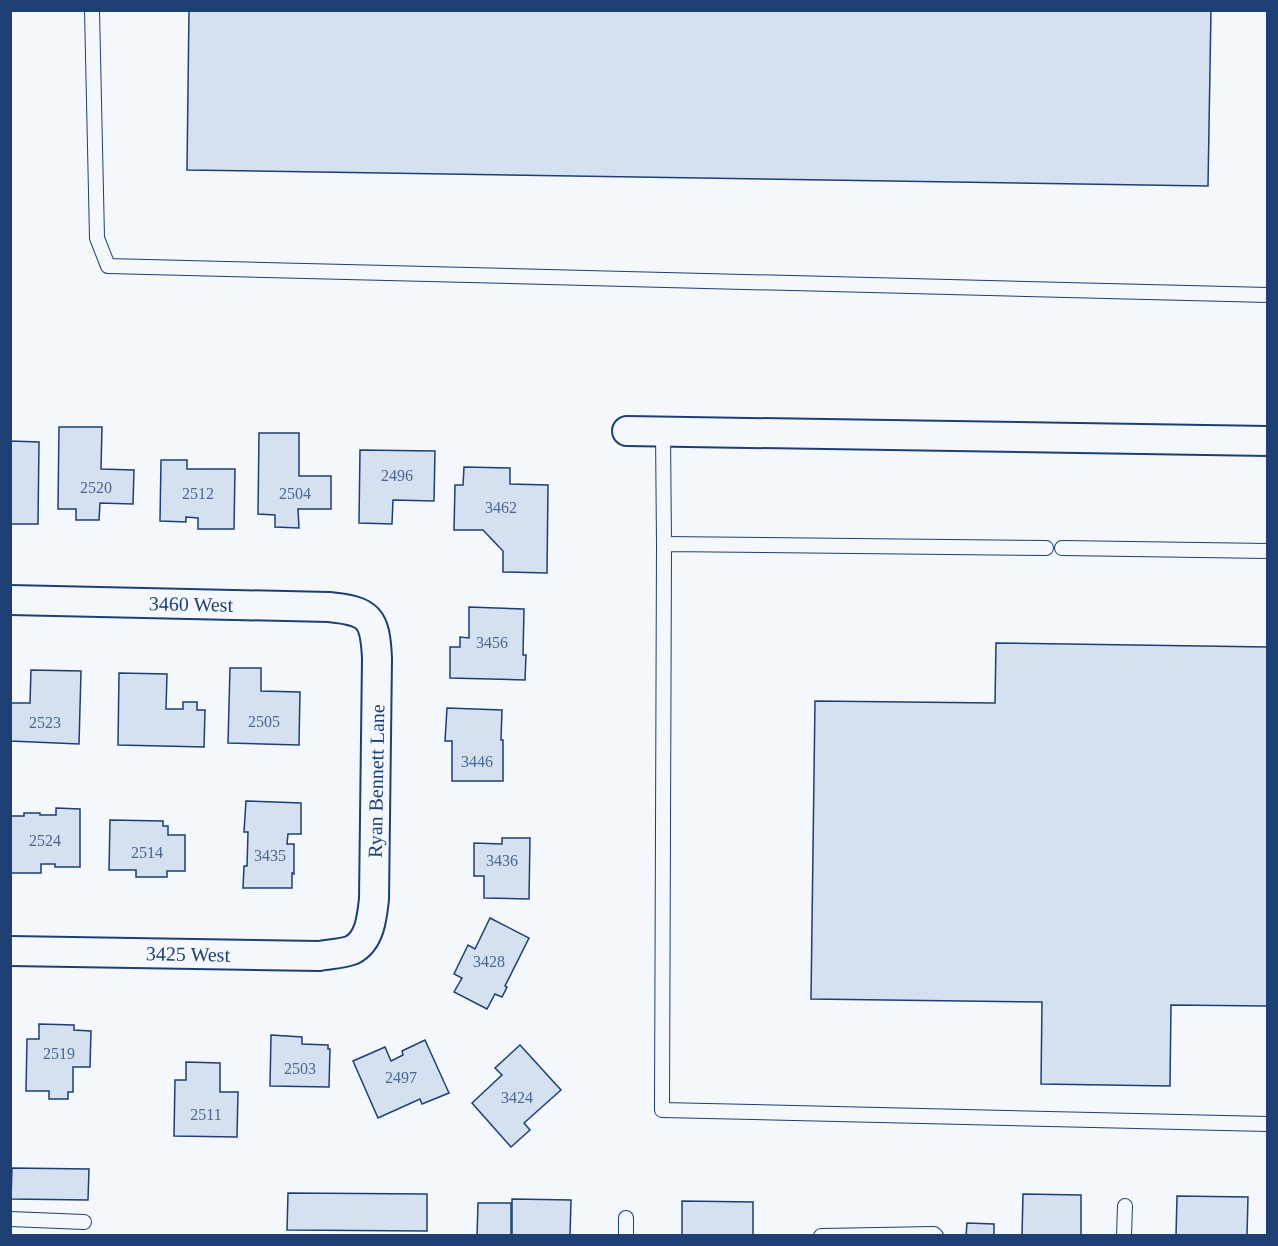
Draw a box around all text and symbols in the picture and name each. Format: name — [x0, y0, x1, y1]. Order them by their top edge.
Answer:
house number: 2496 — [381, 467, 413, 484]
house number: 2520 — [80, 479, 112, 496]
house number: 2512 — [182, 485, 214, 502]
house number: 2504 — [279, 485, 311, 502]
house number: 3462 — [485, 499, 517, 516]
street label: 3460 West — [149, 592, 234, 616]
house number: 3456 — [476, 634, 508, 651]
street label: Ryan Bennett Lane — [364, 704, 389, 858]
house number: 2505 — [248, 713, 280, 730]
house number: 2523 — [29, 714, 61, 731]
house number: 3446 — [461, 753, 493, 770]
house number: 2524 — [29, 832, 61, 849]
house number: 2514 — [131, 844, 163, 861]
house number: 3435 — [254, 847, 286, 864]
house number: 3436 — [486, 852, 518, 869]
street label: 3425 West — [146, 942, 231, 966]
house number: 3428 — [473, 953, 505, 970]
house number: 2519 — [43, 1045, 75, 1062]
house number: 2503 — [284, 1060, 316, 1077]
house number: 2497 — [385, 1069, 417, 1086]
house number: 3424 — [501, 1089, 533, 1106]
house number: 2511 — [190, 1106, 222, 1123]

